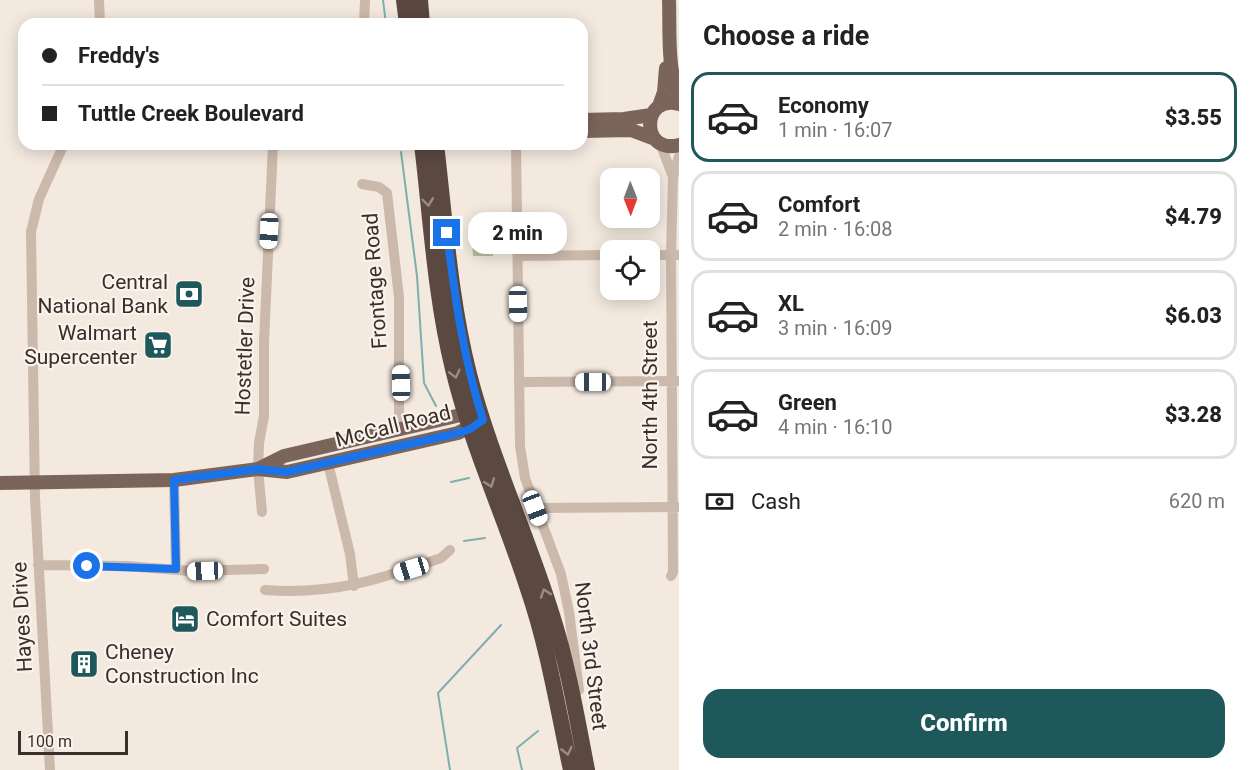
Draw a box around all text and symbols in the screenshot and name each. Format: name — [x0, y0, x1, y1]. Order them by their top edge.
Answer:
text: Choose a ride — [703, 20, 869, 52]
text: Freddy's — [78, 43, 159, 68]
icon: car — [706, 90, 760, 144]
text: Economy — [778, 93, 869, 118]
text: Tuttle Creek Boulevard — [78, 101, 304, 126]
text: $3.55 — [1165, 105, 1222, 130]
text: 1 min · 16:07 — [778, 118, 893, 142]
north arrow — [600, 168, 660, 228]
map controls — [600, 168, 660, 300]
icon: car — [706, 189, 760, 243]
text: Comfort — [778, 192, 860, 217]
one-way arrow — [422, 198, 434, 207]
text: $4.79 — [1165, 204, 1222, 229]
street label: Frontage Road — [358, 212, 392, 350]
callout: 2 min — [468, 212, 567, 254]
car — [259, 213, 279, 249]
text: 2 min · 16:08 — [778, 217, 893, 241]
route end — [433, 219, 460, 246]
text: 2 min — [492, 221, 543, 245]
button: locate — [600, 240, 660, 300]
place label: Central National Bank — [38, 270, 168, 318]
street label: Hostetler Drive — [231, 276, 259, 416]
bank icon: Central National Bank — [173, 278, 205, 310]
car — [509, 286, 527, 322]
icon: car — [706, 288, 760, 342]
text: XL — [778, 291, 804, 316]
text: $6.03 — [1165, 303, 1222, 328]
text: 3 min · 16:09 — [778, 316, 893, 340]
street label: North 4th Street — [638, 320, 662, 470]
place label: Walmart Supercenter — [24, 321, 137, 369]
supermarket icon: Walmart Supercenter — [142, 329, 174, 361]
car — [392, 365, 410, 401]
one-way arrow — [447, 369, 460, 379]
car — [575, 373, 611, 391]
icon: car — [706, 387, 760, 441]
text: Green — [778, 390, 837, 415]
street label: McCall Road — [333, 400, 453, 452]
text: $3.28 — [1165, 402, 1222, 427]
text: 4 min · 16:10 — [778, 415, 893, 439]
one-way arrow — [483, 477, 495, 488]
icon: cash — [703, 485, 736, 518]
car — [520, 488, 550, 528]
text: Cash — [751, 489, 801, 514]
text: 620 m — [1169, 489, 1225, 513]
route start — [73, 552, 100, 579]
car — [391, 555, 431, 583]
street label: Hayes Drive — [7, 561, 37, 673]
car — [187, 561, 223, 581]
street label: North 3rd Street — [570, 580, 612, 732]
one-way arrow — [540, 588, 553, 599]
hotel icon: Comfort Suites — [169, 603, 201, 635]
place label: Comfort Suites — [206, 607, 347, 631]
place label: Cheney Construction Inc — [105, 640, 259, 688]
building icon: Cheney Construction Inc — [68, 648, 100, 680]
button: Confirm — [703, 689, 1225, 758]
scale bar — [18, 728, 128, 756]
text: 100 m — [27, 732, 72, 751]
one-way arrow — [559, 746, 572, 756]

